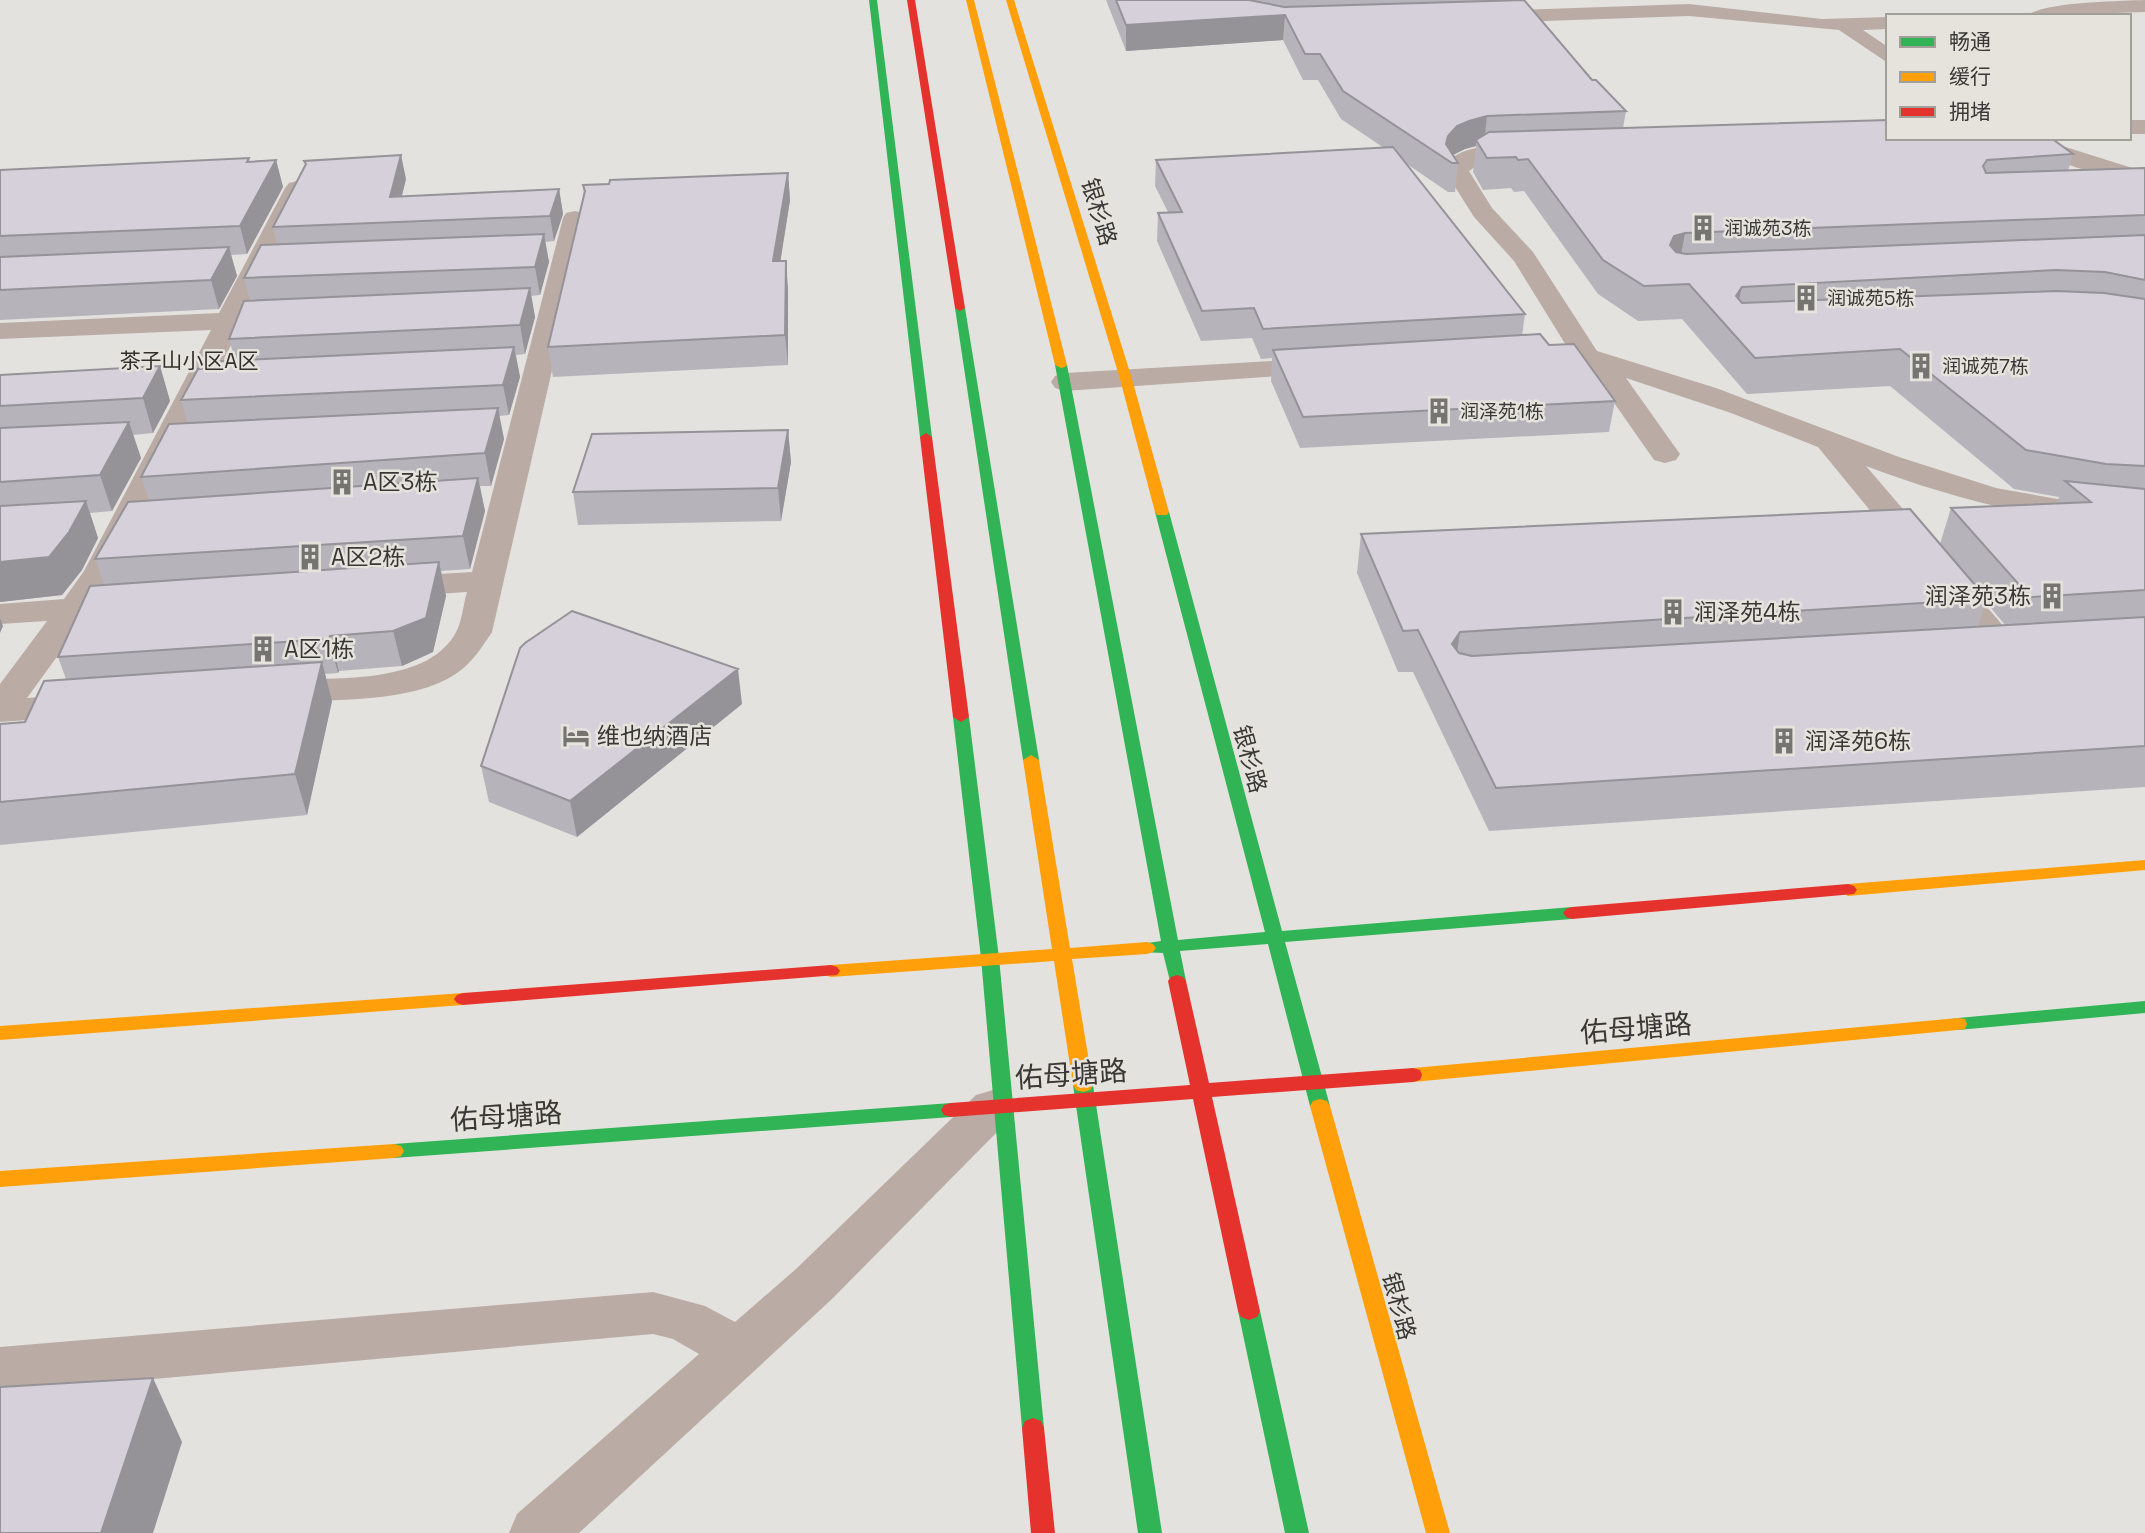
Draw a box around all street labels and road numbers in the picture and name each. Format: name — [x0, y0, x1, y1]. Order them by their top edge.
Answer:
street label: 银杉路 — [1075, 175, 1123, 249]
street label: 银杉路 — [1227, 722, 1273, 796]
street label: 佑母塘路 — [1579, 1005, 1693, 1051]
street label: 佑母塘路 — [1014, 1052, 1128, 1096]
street label: 佑母塘路 — [449, 1094, 563, 1138]
street label: 银杉路 — [1376, 1269, 1422, 1343]

